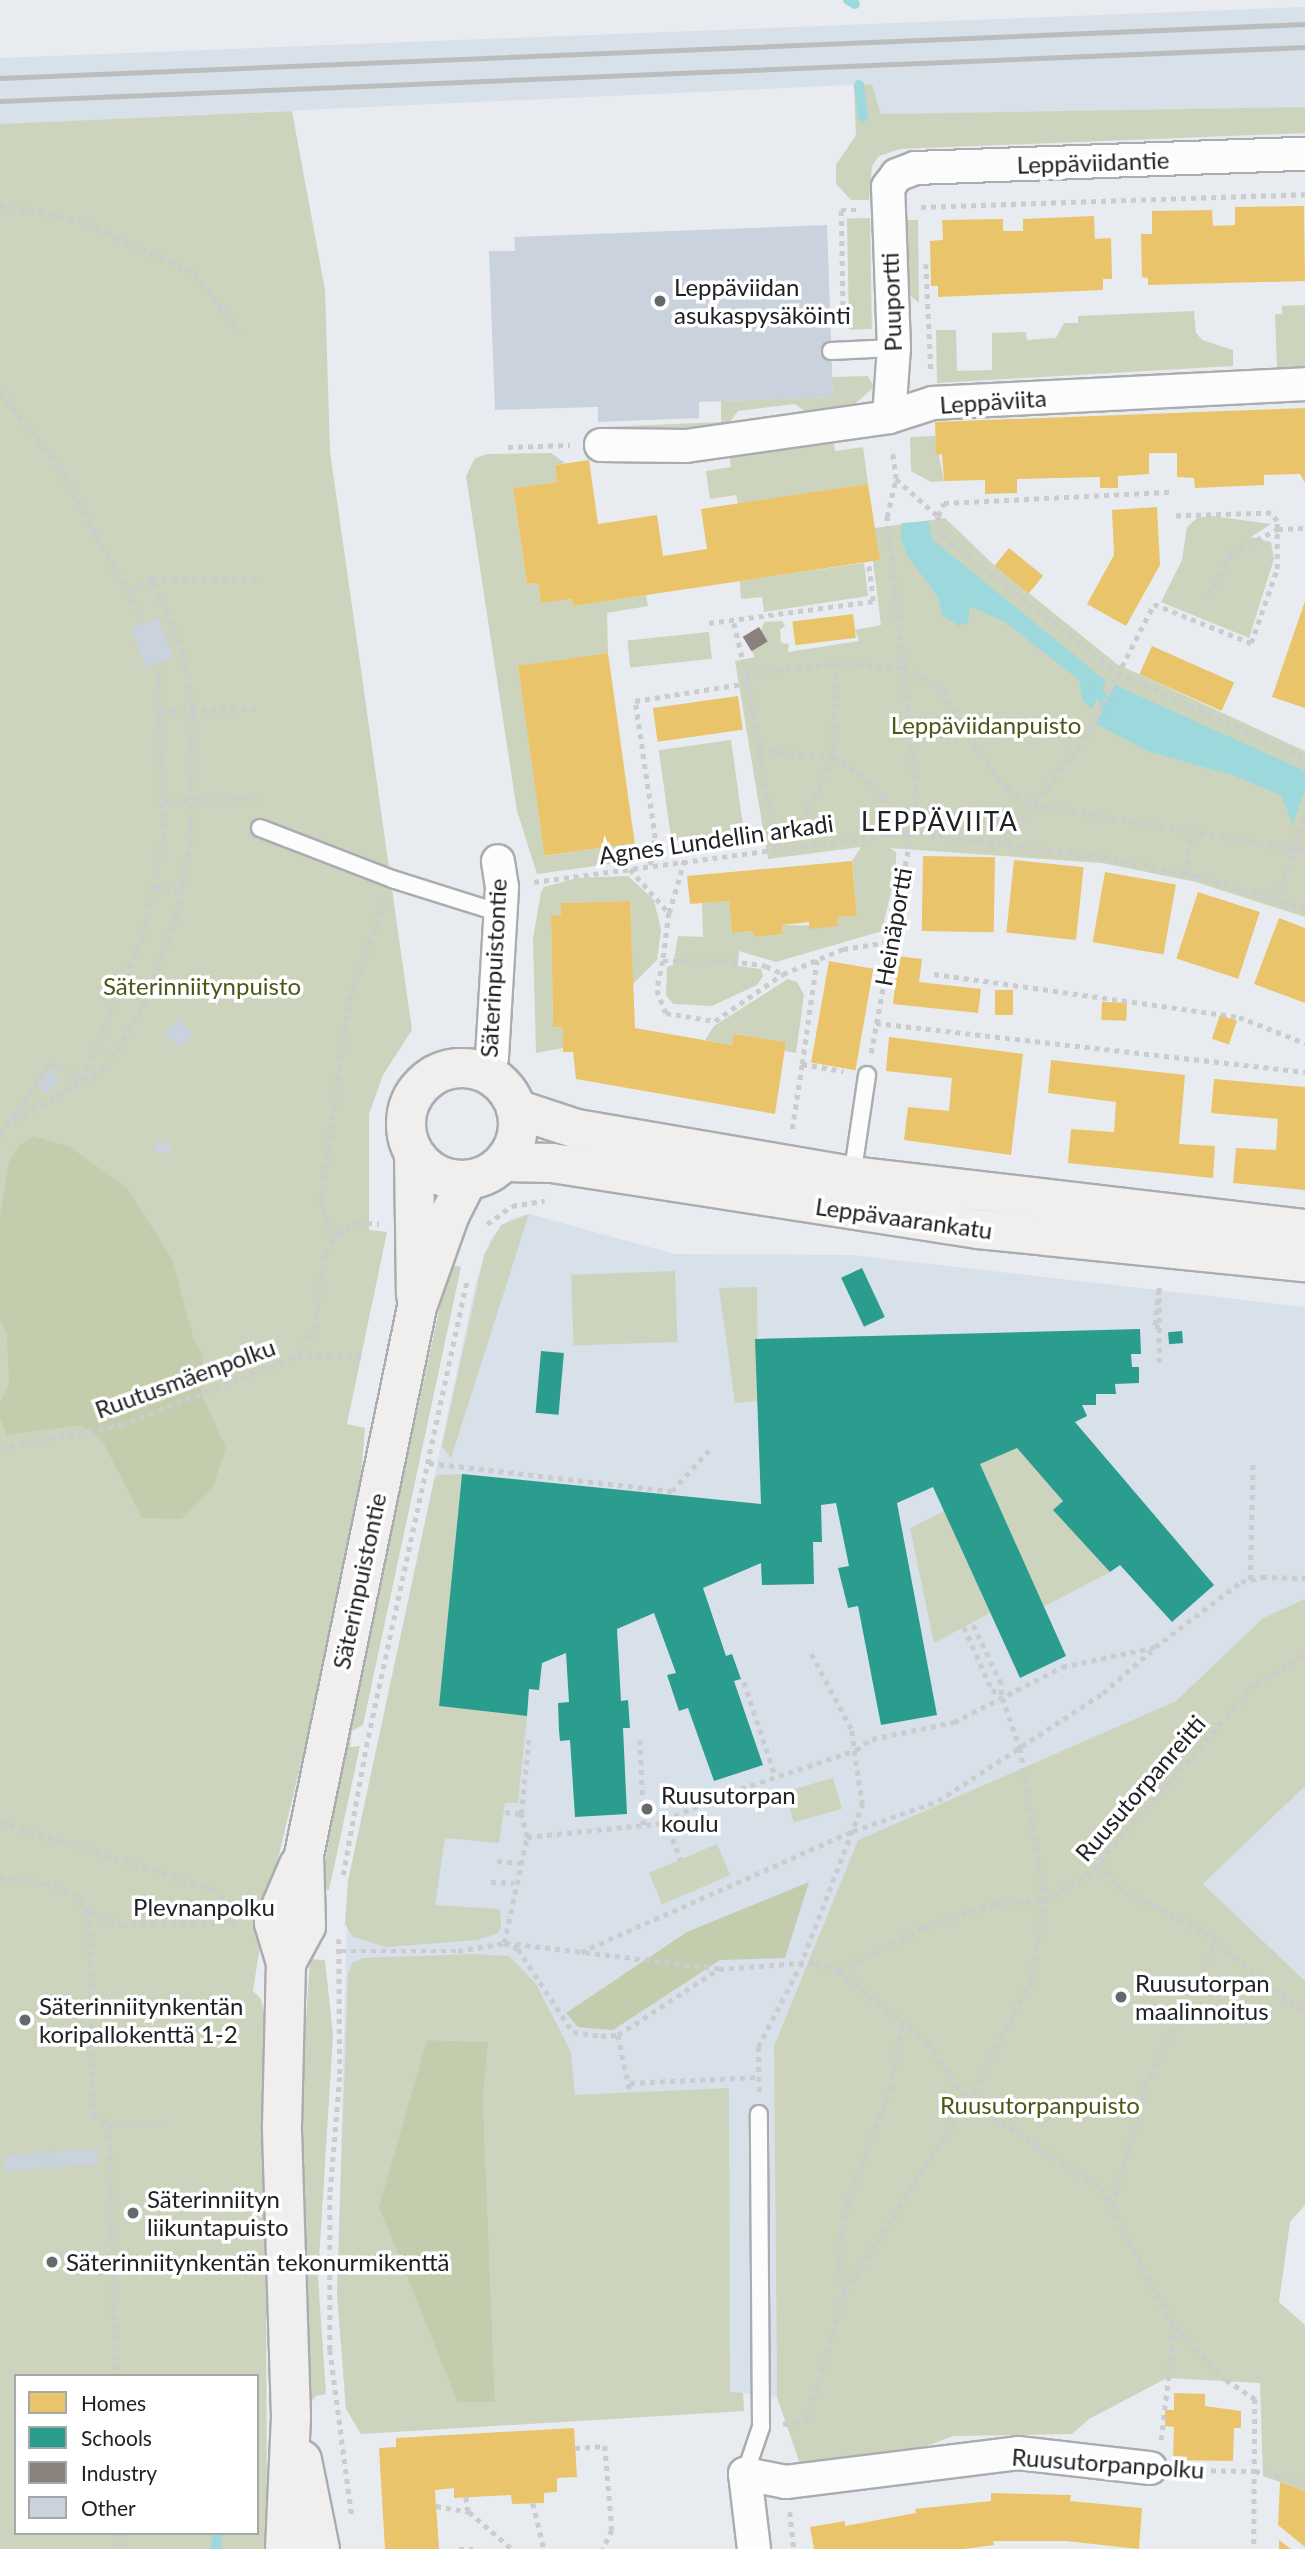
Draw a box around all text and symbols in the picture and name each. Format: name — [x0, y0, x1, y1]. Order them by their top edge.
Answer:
street label: Leppäviidantie — [1016, 145, 1170, 179]
street label: Puuportti — [875, 252, 907, 352]
place label: Leppäviidan asukaspysäköinti — [674, 273, 851, 329]
marker: Leppäviidan asukaspysäköinti — [652, 293, 668, 309]
street label: Leppäviita — [939, 383, 1047, 419]
park label: Leppäviidanpuisto — [891, 711, 1081, 739]
district label: LEPPÄVIITA — [862, 806, 1018, 838]
street label: Agnes Lundellin arkadi — [597, 808, 835, 870]
street label: Heinäportti — [868, 865, 918, 989]
street label: Säterinpuistontie — [474, 878, 512, 1058]
park label: Säterinniitynpuisto — [103, 972, 301, 1000]
street label: Leppävaarankatu — [814, 1191, 994, 1245]
street label: Ruutusmäenpolku — [91, 1332, 279, 1424]
street label: Säterinpuistontie — [326, 1490, 392, 1672]
street label: Ruusutorpanreitti — [1069, 1709, 1211, 1867]
place label: Ruusutorpan koulu — [661, 1781, 796, 1837]
marker: Ruusutorpan koulu — [639, 1801, 655, 1817]
street label: Plevnanpolku — [133, 1893, 275, 1921]
place label: Ruusutorpan maalinnoitus — [1135, 1969, 1270, 2025]
marker: Ruusutorpan maalinnoitus — [1113, 1989, 1129, 2005]
place label: Säterinniitynkentän koripallokenttä 1-2 — [39, 1992, 243, 2048]
marker: Säterinniitynkentän koripallokenttä 1-2 — [17, 2012, 33, 2028]
park label: Ruusutorpanpuisto — [940, 2091, 1140, 2119]
place label: Säterinniityn liikuntapuisto — [147, 2185, 289, 2241]
marker: Säterinniityn liikuntapuisto — [125, 2205, 141, 2221]
place label: Säterinniitynkentän tekonurmikenttä — [66, 2248, 450, 2276]
marker: Säterinniitynkentän tekonurmikenttä — [44, 2254, 60, 2270]
legend — [14, 2374, 259, 2535]
text: Homes — [81, 2390, 146, 2415]
text: Schools — [81, 2425, 152, 2450]
street label: Ruusutorpanpolku — [1011, 2442, 1205, 2484]
text: Industry — [81, 2460, 157, 2485]
text: Other — [81, 2495, 136, 2520]

